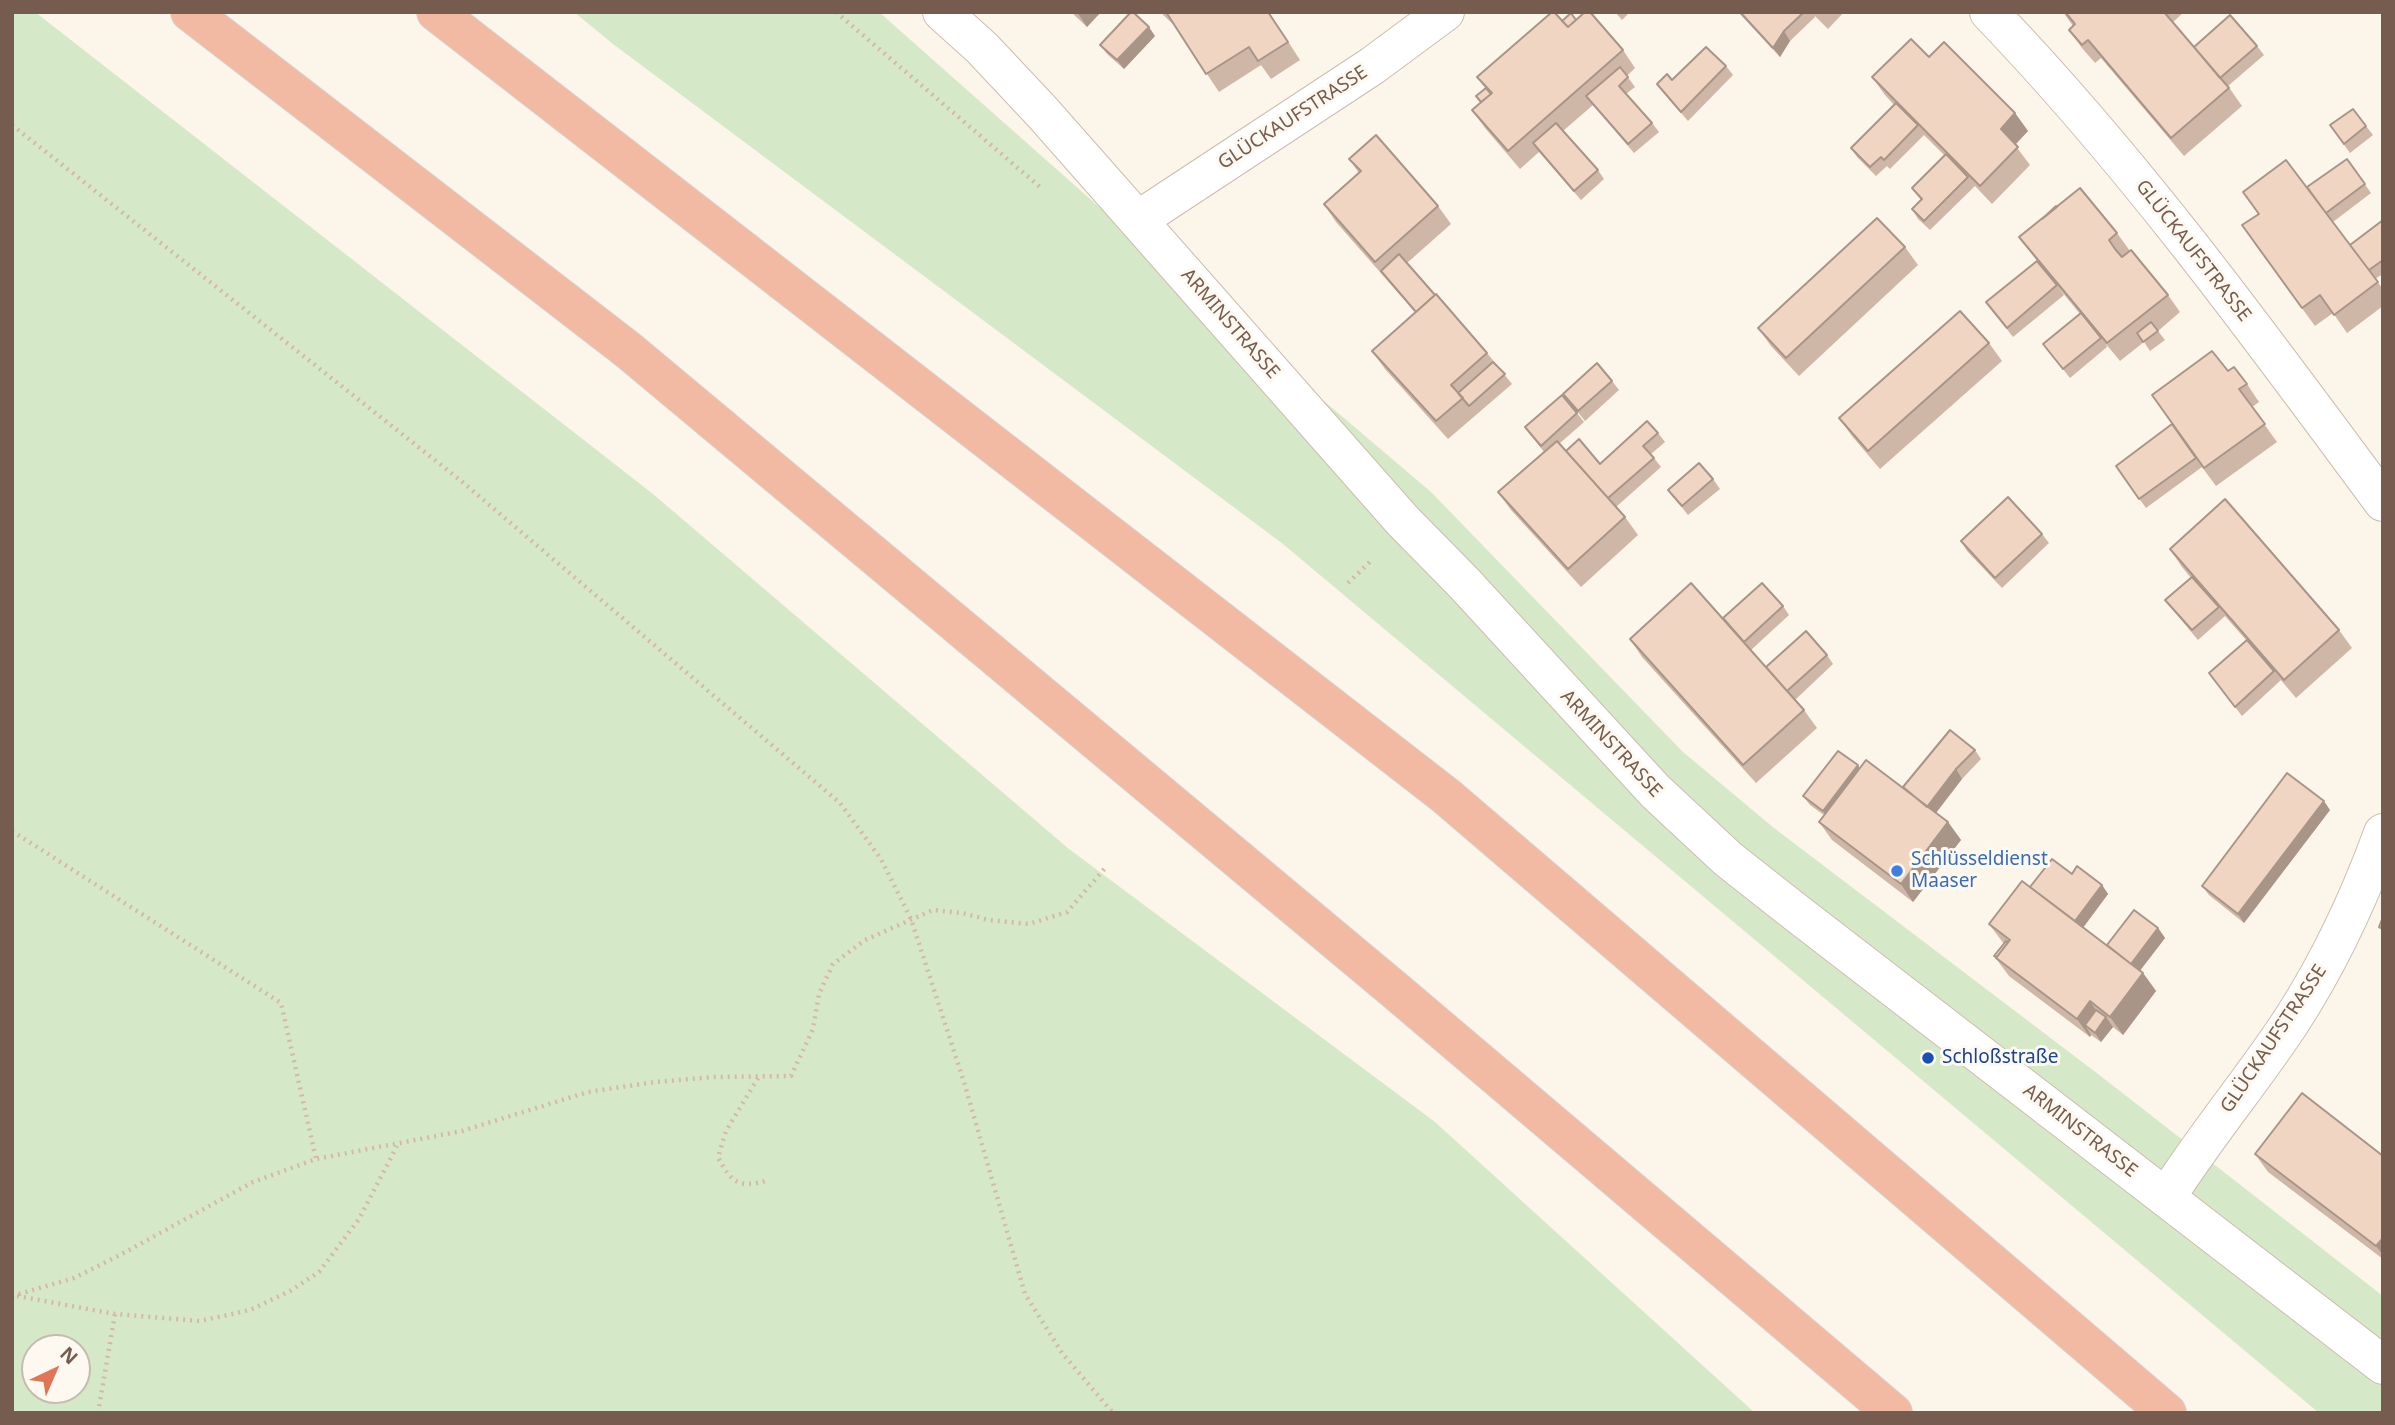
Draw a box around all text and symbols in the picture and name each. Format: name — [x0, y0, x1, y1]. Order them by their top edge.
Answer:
street label: GLÜCKAUFSTRASSE — [1214, 61, 1372, 175]
street label: GLÜCKAUFSTRASSE — [2131, 176, 2255, 326]
street label: ARMINSTRASSE — [1176, 264, 1284, 384]
street label: ARMINSTRASSE — [1555, 686, 1667, 802]
place label: Schlüsseldienst Maaser — [1911, 849, 2048, 893]
marker: Schlüsseldienst Maaser — [1889, 863, 1905, 879]
street label: GLÜCKAUFSTRASSE — [2216, 961, 2332, 1117]
place label: Schloßstraße — [1942, 1047, 2058, 1069]
marker: Schloßstraße — [1920, 1050, 1936, 1066]
street label: ARMINSTRASSE — [2018, 1079, 2142, 1183]
north arrow — [21, 1334, 91, 1404]
text: N — [55, 1341, 84, 1370]

